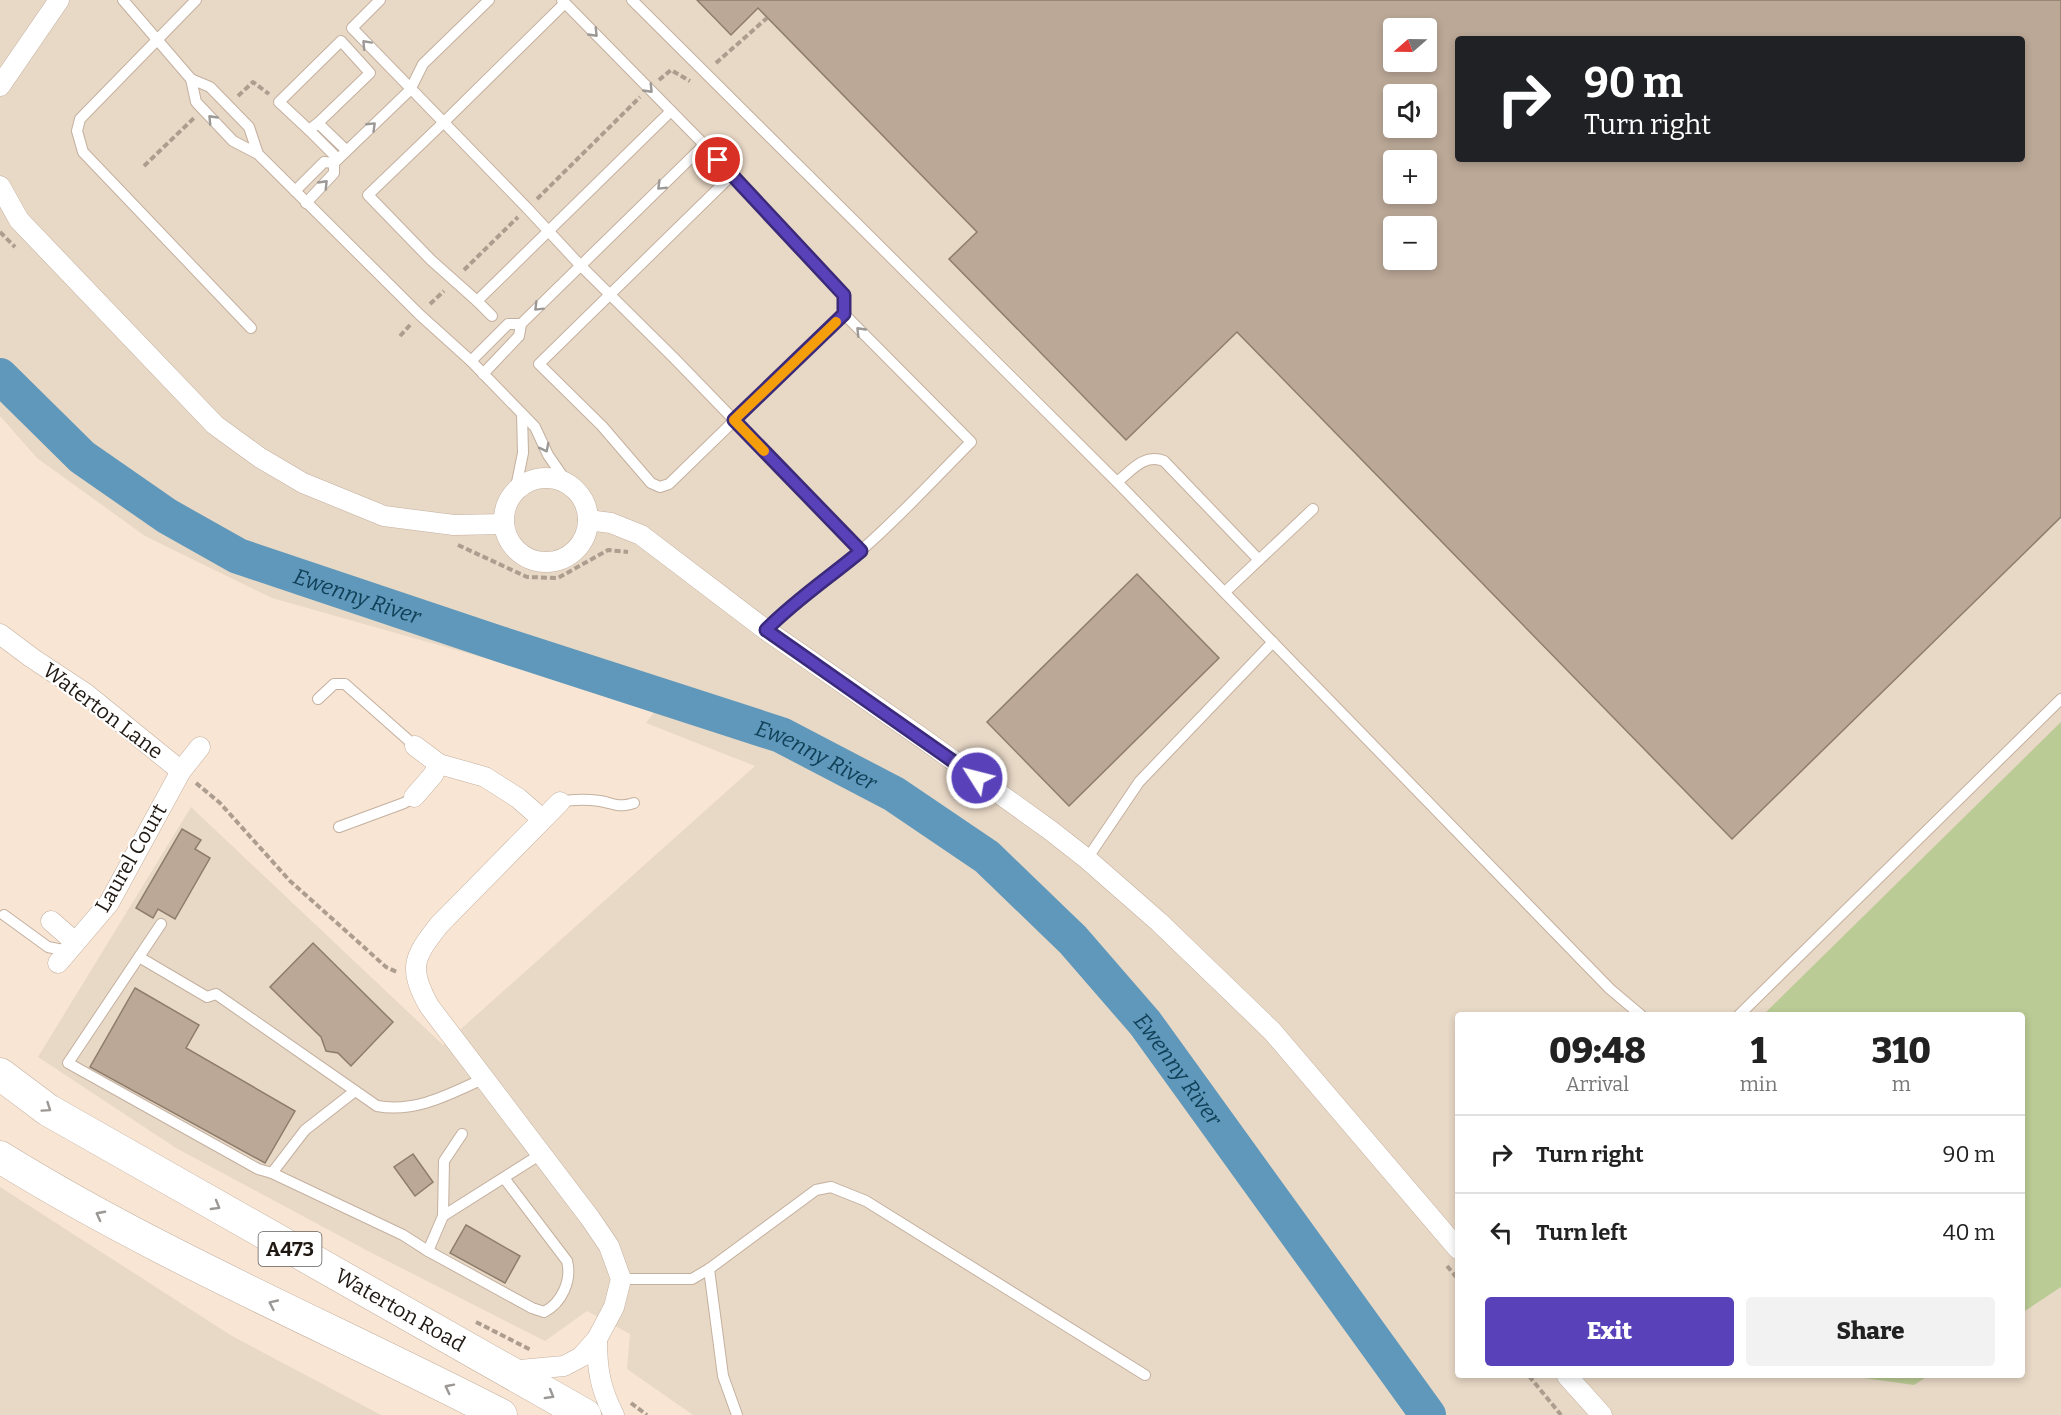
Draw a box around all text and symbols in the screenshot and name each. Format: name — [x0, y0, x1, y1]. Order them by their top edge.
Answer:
north arrow — [1383, 18, 1437, 72]
map controls — [1383, 18, 1437, 270]
one-way arrow — [587, 26, 598, 37]
one-way arrow — [363, 40, 374, 51]
text: 90 m — [1584, 58, 1683, 108]
icon: right — [1485, 60, 1563, 138]
one-way arrow — [641, 81, 652, 92]
button: sound — [1383, 84, 1437, 138]
text: Turn right — [1584, 109, 1711, 141]
one-way arrow — [208, 115, 219, 125]
one-way arrow — [364, 123, 375, 134]
pin — [692, 134, 743, 185]
icon: arrive — [701, 143, 734, 176]
button: + — [1383, 150, 1437, 204]
one-way arrow — [658, 179, 669, 190]
one-way arrow — [316, 181, 327, 192]
button: − — [1383, 216, 1437, 270]
one-way arrow — [535, 299, 546, 310]
one-way arrow — [856, 327, 867, 338]
one-way arrow — [538, 442, 549, 453]
water label: Ewenny River — [290, 563, 425, 631]
street label: Waterton Lane — [38, 657, 168, 765]
water label: Ewenny River — [752, 715, 882, 797]
position arrow — [945, 746, 1009, 810]
street label: Laurel Court — [89, 799, 173, 917]
water label: Ewenny River — [1128, 1007, 1228, 1132]
text: 09:48 — [1549, 1029, 1646, 1073]
text: 1 — [1751, 1029, 1767, 1073]
text: 310 — [1871, 1029, 1931, 1073]
text: Arrival — [1566, 1072, 1629, 1096]
text: min — [1740, 1072, 1777, 1096]
text: m — [1892, 1072, 1911, 1096]
one-way arrow — [41, 1101, 51, 1113]
icon: right — [1485, 1138, 1518, 1171]
text: Turn right — [1536, 1141, 1644, 1168]
text: 90 m — [1943, 1141, 1995, 1168]
one-way arrow — [210, 1199, 220, 1210]
one-way arrow — [95, 1210, 106, 1222]
icon: left — [1485, 1216, 1518, 1249]
text: Turn left — [1536, 1219, 1628, 1246]
text: 40 m — [1943, 1219, 1995, 1246]
road number: A473 — [258, 1232, 322, 1266]
street label: Waterton Road — [330, 1263, 470, 1357]
button: Exit — [1485, 1297, 1734, 1366]
button: Share — [1746, 1297, 1995, 1366]
one-way arrow — [269, 1299, 280, 1311]
one-way arrow — [445, 1384, 455, 1395]
one-way arrow — [544, 1388, 554, 1399]

